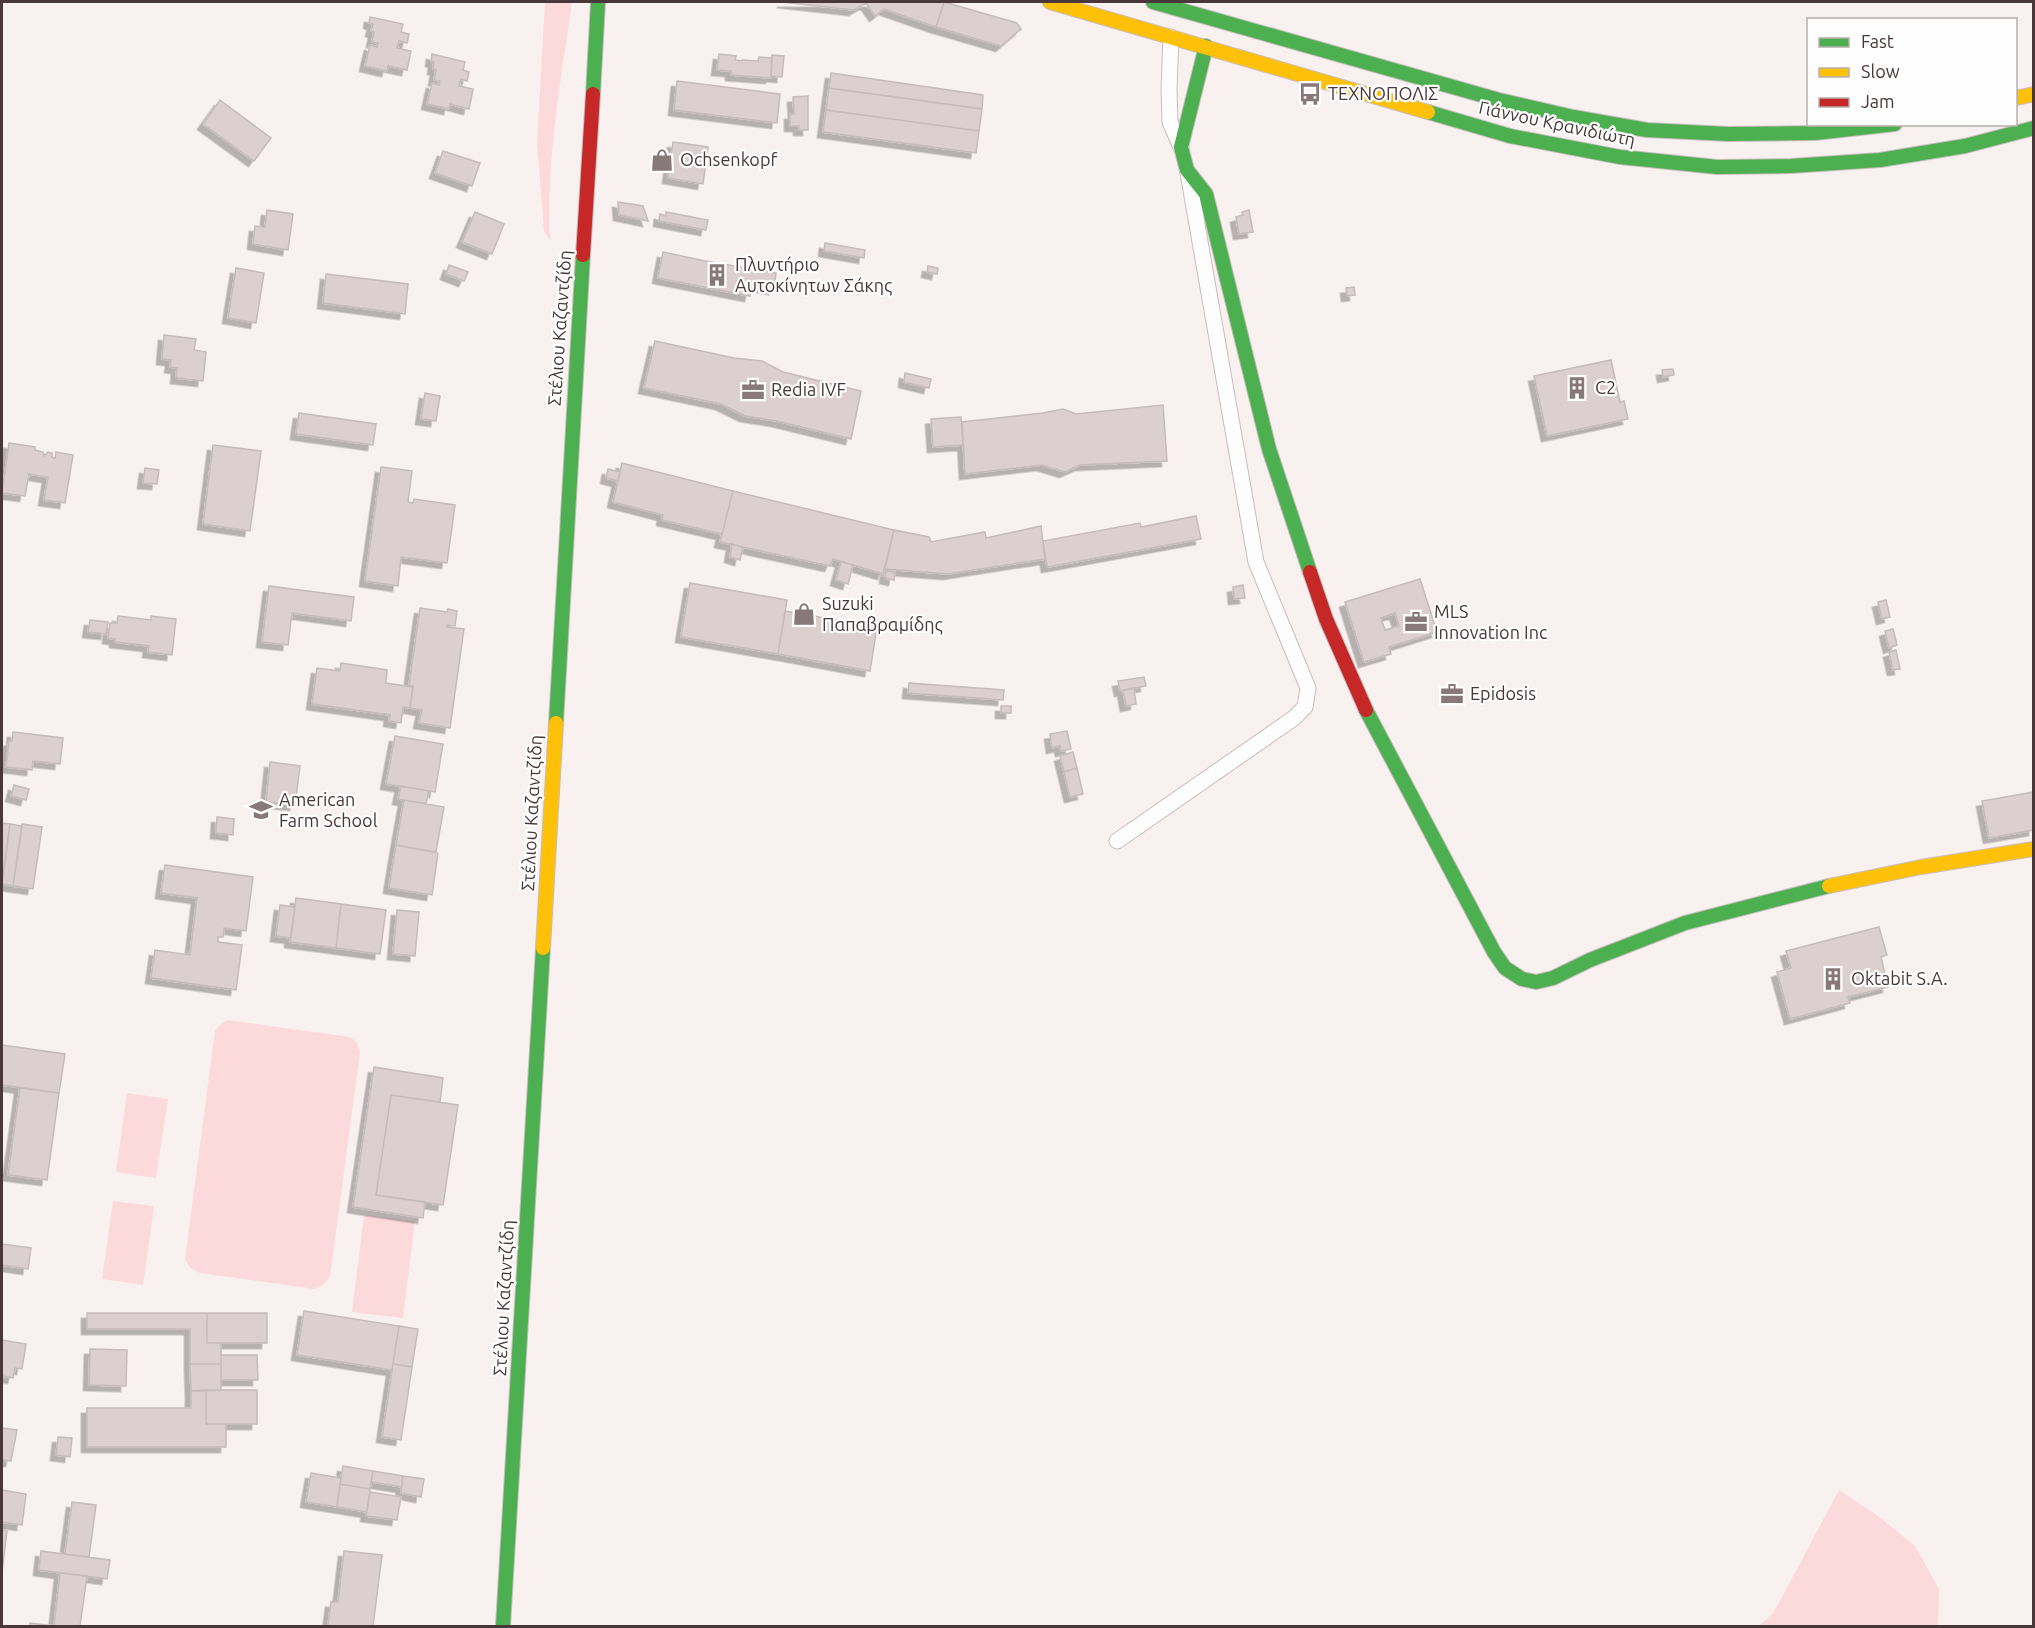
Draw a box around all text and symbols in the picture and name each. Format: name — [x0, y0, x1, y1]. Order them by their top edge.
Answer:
legend — [1807, 18, 2017, 126]
text: Fast — [1861, 31, 1894, 51]
text: Slow — [1861, 61, 1900, 81]
bus stop icon: ΤΕΧΝΟΠΟΛΙΣ — [1297, 81, 1323, 107]
place label: ΤΕΧΝΟΠΟΛΙΣ — [1328, 83, 1438, 103]
text: Jam — [1861, 91, 1895, 111]
street label: Γιάννου Κρανιδιώτη — [1477, 97, 1637, 149]
shop icon: Ochsenkopf — [649, 147, 675, 173]
place label: Ochsenkopf — [680, 149, 777, 169]
street label: Στέλιου Καζαντζίδη — [544, 249, 575, 407]
place label: Πλυντήριο Αυτοκίνητων Σάκης — [735, 254, 892, 296]
building icon: Πλυντήριο Αυτοκίνητων Σάκης — [704, 262, 730, 288]
building icon: C2 — [1564, 375, 1590, 401]
office icon: Redia IVF — [740, 377, 766, 403]
place label: C2 — [1595, 377, 1616, 397]
place label: Redia IVF — [771, 379, 846, 399]
place label: Suzuki Παπαβραμίδης — [822, 593, 943, 635]
shop icon: Suzuki Παπαβραμίδης — [791, 601, 817, 627]
place label: MLS Innovation Inc — [1434, 601, 1547, 642]
office icon: MLS Innovation Inc — [1403, 609, 1429, 635]
office icon: Epidosis — [1439, 681, 1465, 707]
place label: Epidosis — [1470, 683, 1536, 703]
street label: Στέλιου Καζαντζίδη — [517, 734, 546, 892]
place label: American Farm School — [279, 789, 378, 830]
school or university icon: American Farm School — [248, 797, 274, 823]
building icon: Oktabit S.A. — [1820, 966, 1846, 992]
place label: Oktabit S.A. — [1851, 968, 1948, 988]
street label: Στέλιου Καζαντζίδη — [489, 1219, 518, 1377]

